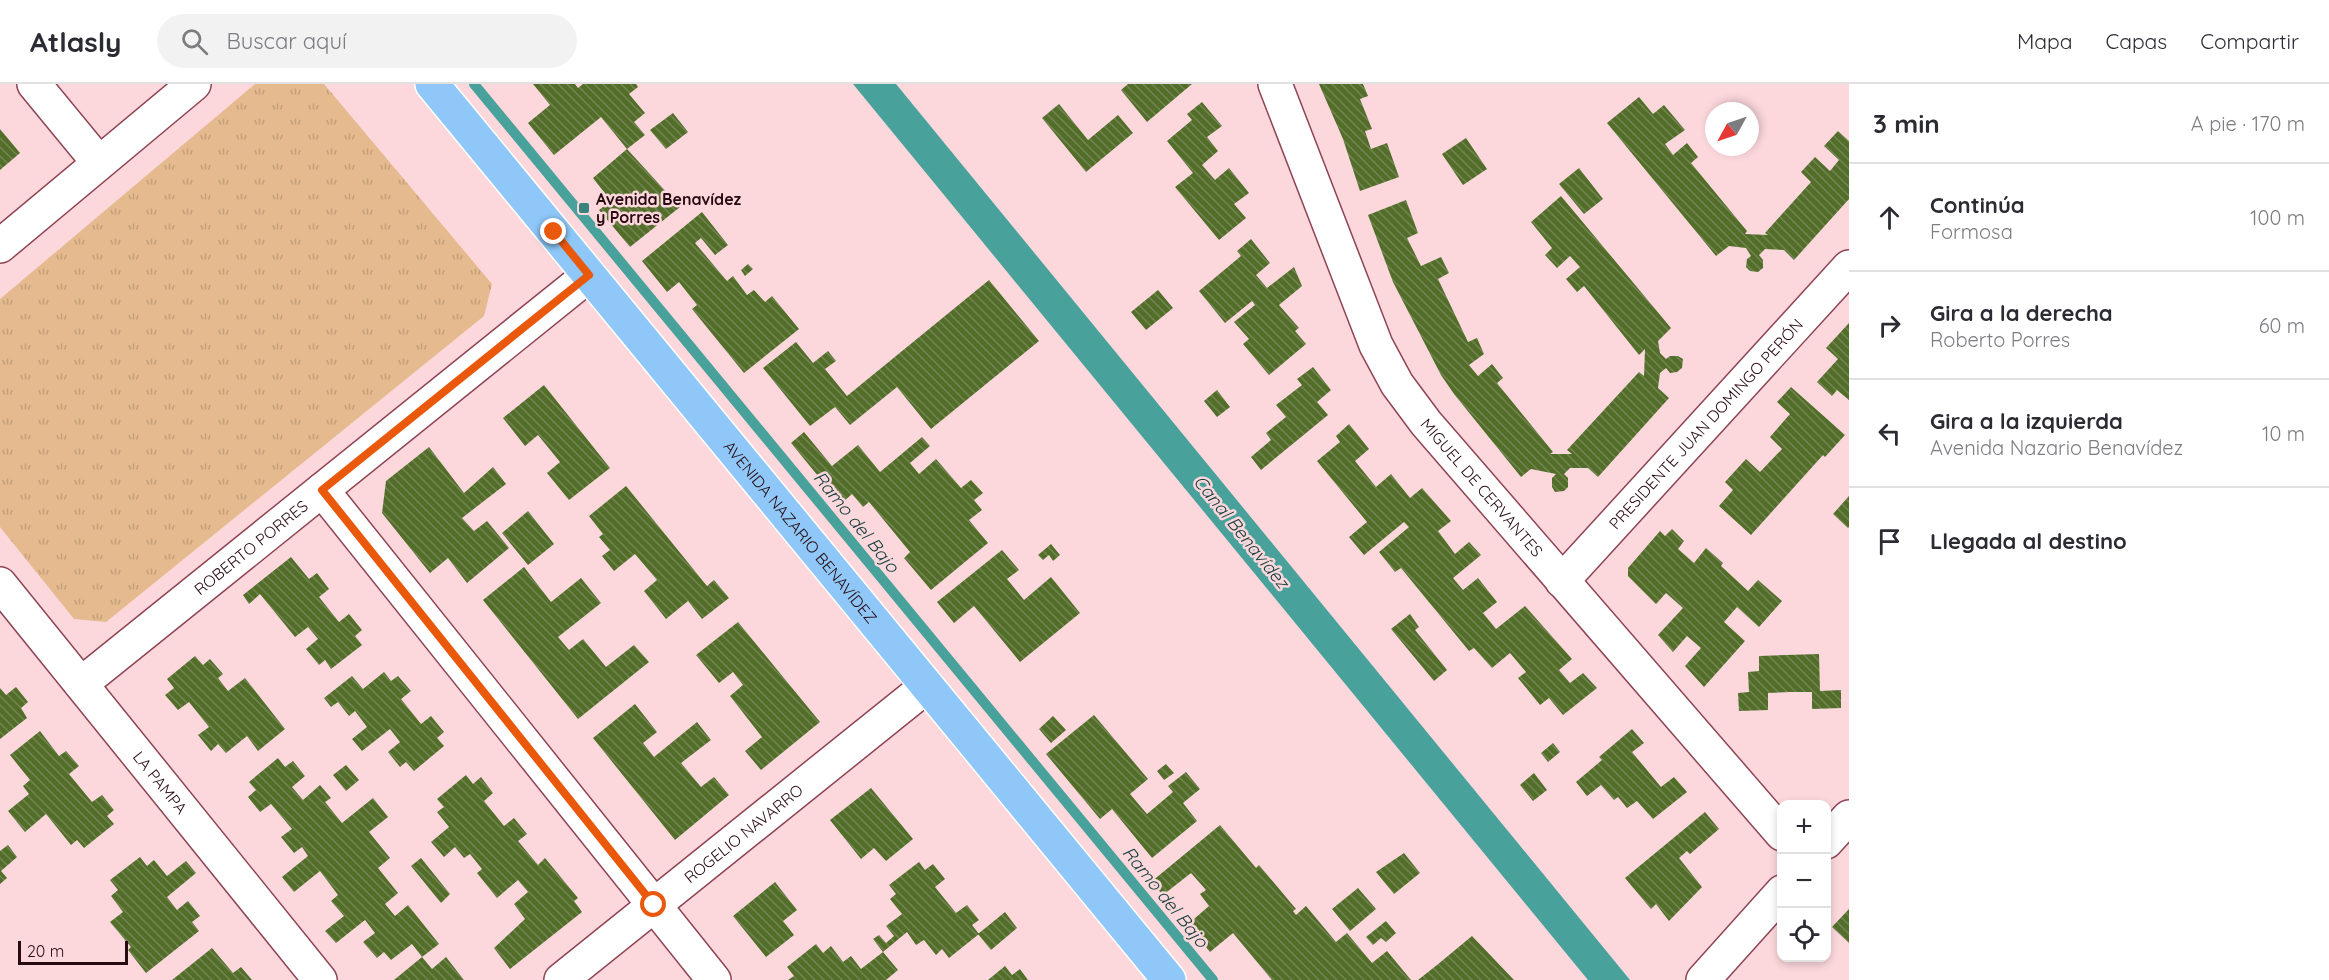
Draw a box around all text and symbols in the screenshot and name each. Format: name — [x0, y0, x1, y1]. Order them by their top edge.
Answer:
search box — [157, 14, 577, 68]
text: Atlasly — [30, 24, 121, 59]
icon: search — [178, 25, 211, 58]
text: Buscar aquí — [226, 27, 347, 55]
text: Mapa — [2017, 28, 2072, 54]
text: Capas — [2105, 28, 2167, 54]
text: Compartir — [2200, 28, 2299, 54]
north arrow — [1705, 102, 1759, 156]
text: 3 min — [1873, 107, 1940, 140]
text: A pie · 170 m — [2191, 111, 2305, 136]
place label: Avenida Benavídez y Porres — [596, 189, 742, 227]
text: Continúa — [1930, 191, 2025, 219]
marker: Avenida Benavídez y Porres — [577, 201, 591, 215]
icon: ahead — [1873, 201, 1906, 234]
text: 100 m — [2250, 205, 2305, 230]
route end — [540, 218, 566, 244]
text: Formosa — [1930, 219, 2013, 244]
text: Gira a la derecha — [1930, 299, 2113, 327]
icon: right — [1873, 309, 1906, 342]
text: 60 m — [2259, 313, 2305, 338]
street label: PRESIDENTE JUAN DOMINGO PERÓN — [1604, 314, 1807, 533]
text: Roberto Porres — [1930, 327, 2070, 352]
text: Gira a la izquierda — [1930, 407, 2123, 435]
street label: MIGUEL DE CERVANTES — [1416, 414, 1547, 561]
icon: left — [1873, 417, 1906, 450]
text: 10 m — [2262, 421, 2305, 446]
text: Avenida Nazario Benavídez — [1930, 435, 2183, 460]
street label: AVENIDA NAZARIO BENAVÍDEZ — [720, 437, 881, 627]
water label: Ramo del Bajo — [809, 466, 905, 578]
water label: Canal Benavídez — [1189, 470, 1296, 595]
street label: ROBERTO PORRES — [190, 496, 312, 599]
icon: arrive — [1873, 525, 1906, 558]
text: Llegada al destino — [1930, 527, 2127, 555]
street label: LA PAMPA — [129, 747, 192, 818]
street label: ROGELIO NAVARRO — [680, 780, 807, 887]
map controls — [1777, 800, 1831, 962]
button: + — [1777, 800, 1831, 854]
water label: Ramo del Bajo — [1118, 841, 1214, 953]
button: − — [1777, 854, 1831, 908]
route start — [640, 891, 666, 917]
button: locate — [1777, 908, 1831, 962]
scale bar — [18, 938, 128, 966]
text: 20 m — [27, 941, 64, 961]

